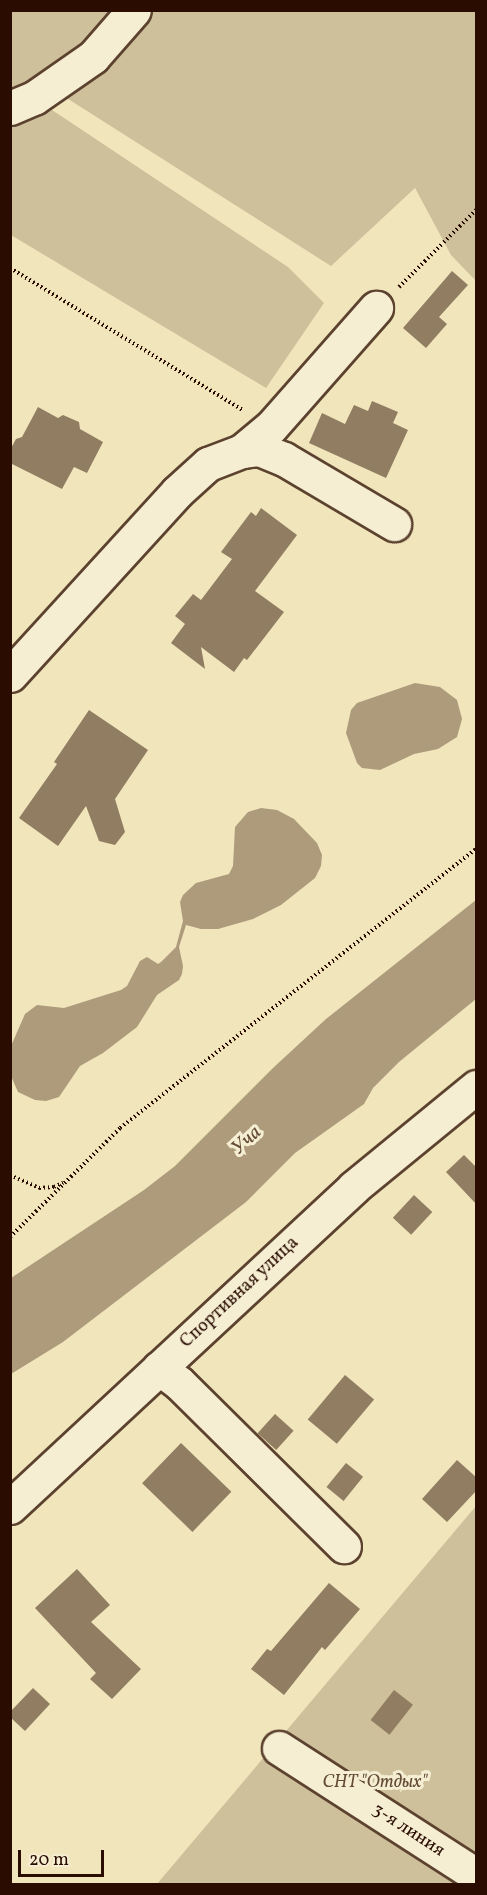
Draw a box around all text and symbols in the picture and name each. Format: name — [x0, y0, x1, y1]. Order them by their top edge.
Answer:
water label: Уча — [227, 1121, 267, 1161]
street label: Спортивная улица — [176, 1233, 304, 1353]
park label: СНТ "Отдых" — [322, 1772, 428, 1794]
street label: 3-я линия — [368, 1800, 448, 1862]
scale bar — [21, 1838, 106, 1876]
text: 20 m — [29, 1848, 69, 1873]

